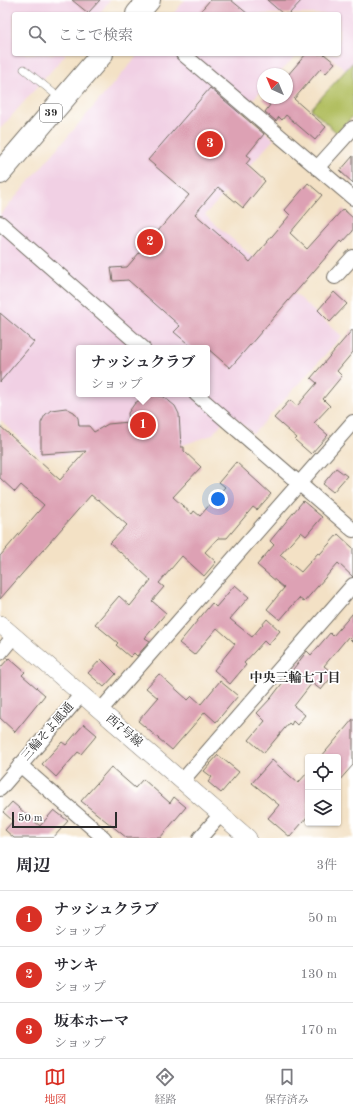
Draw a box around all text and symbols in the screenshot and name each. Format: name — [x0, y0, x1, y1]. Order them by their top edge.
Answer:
search box — [12, 12, 341, 56]
icon: search — [26, 23, 48, 45]
text: ここで検索 — [58, 29, 133, 44]
north arrow — [257, 68, 293, 104]
road number: 39 — [40, 104, 62, 122]
pin: 3 — [197, 129, 223, 159]
pin: 2 — [137, 227, 163, 257]
popup — [76, 345, 210, 397]
text: ナッシュクラブ — [91, 356, 195, 371]
text: ショップ — [91, 378, 143, 391]
pin: 1 — [130, 410, 156, 440]
your location — [208, 489, 228, 509]
district label: 中央三輪七丁目 — [249, 670, 341, 685]
street label: 三輪そよ風通 — [18, 700, 76, 763]
street label: 西7号線 — [104, 711, 146, 749]
map controls — [305, 754, 341, 826]
button: locate — [305, 754, 341, 790]
button: layers — [305, 790, 341, 826]
scale bar — [12, 810, 117, 829]
text: 50 m — [18, 813, 43, 824]
text: 周辺 — [16, 858, 50, 875]
text: 3件 — [316, 859, 337, 872]
text: ナッシュクラブ — [54, 903, 158, 918]
text: 1 — [25, 912, 33, 925]
text: 50 m — [308, 912, 337, 925]
text: ショップ — [54, 925, 106, 938]
text: サンキ — [54, 959, 98, 974]
text: 2 — [25, 968, 33, 981]
text: 130 m — [300, 968, 337, 981]
text: ショップ — [54, 981, 106, 994]
text: 坂本ホーマ — [54, 1015, 129, 1030]
text: 3 — [25, 1024, 33, 1037]
text: 170 m — [300, 1024, 337, 1037]
text: ショップ — [54, 1037, 106, 1050]
tab: 地図 — [44, 1066, 66, 1108]
tab: 経路 — [154, 1066, 176, 1108]
tab: 保存済み — [265, 1066, 309, 1108]

